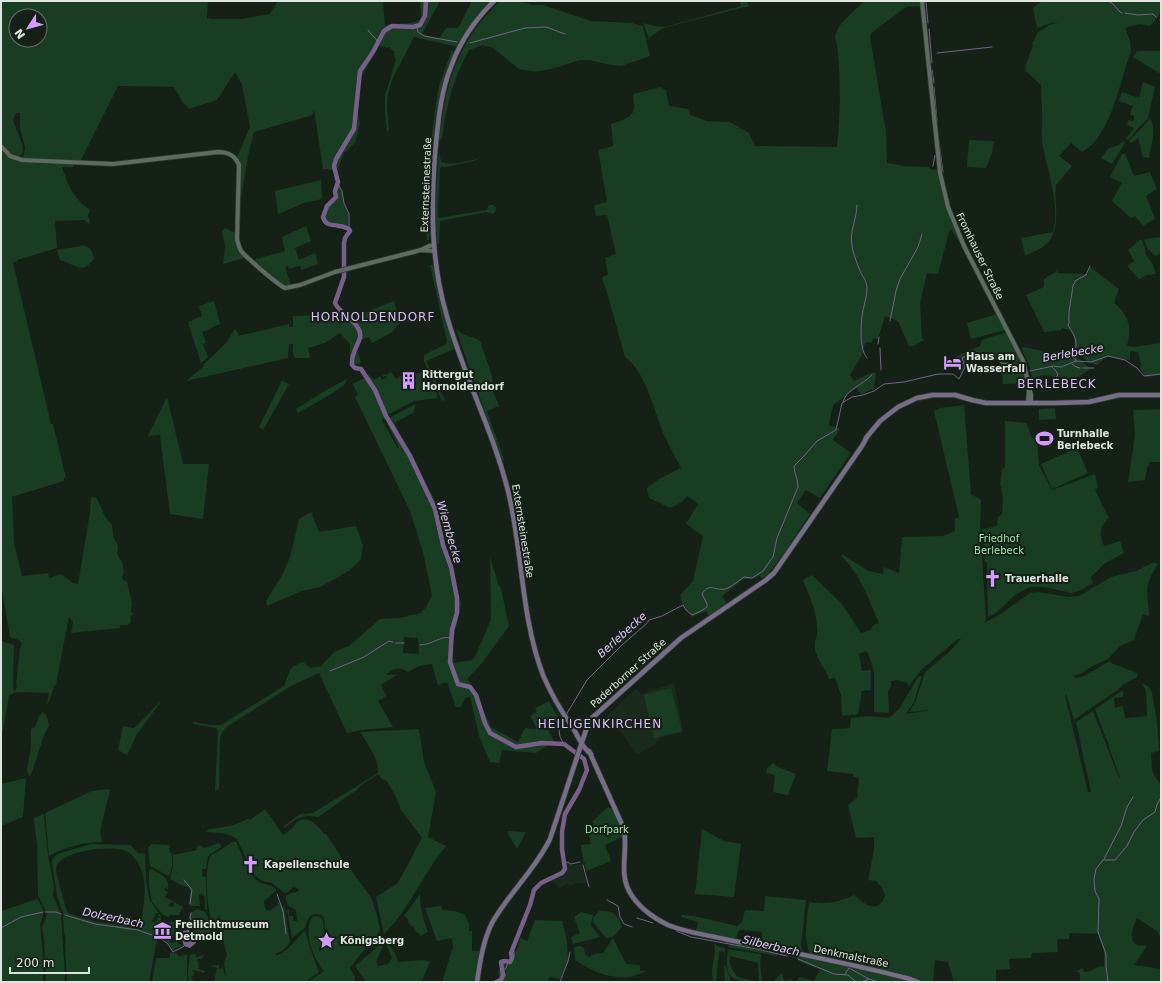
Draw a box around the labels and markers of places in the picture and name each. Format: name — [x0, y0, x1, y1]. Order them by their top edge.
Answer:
place label: Haus am Wasserfall — [966, 351, 1025, 374]
hotel icon: Haus am Wasserfall — [943, 352, 963, 372]
place label: Rittergut Hornoldendorf — [422, 369, 505, 392]
building icon: Rittergut Hornoldendorf — [399, 370, 419, 390]
place label: Turnhalle Berlebeck — [1057, 428, 1113, 451]
sports icon: Turnhalle Berlebeck — [1034, 429, 1054, 449]
church icon: Trauerhalle — [982, 568, 1002, 588]
place label: Trauerhalle — [1005, 573, 1069, 584]
church icon: Kapellenschule — [241, 854, 261, 874]
place label: Kapellenschule — [264, 859, 350, 870]
place label: Freilichtmuseum Detmold — [175, 919, 269, 942]
museum icon: Freilichtmuseum Detmold — [152, 920, 172, 940]
place icon: Königsberg — [317, 930, 337, 950]
place label: Königsberg — [340, 935, 404, 946]

